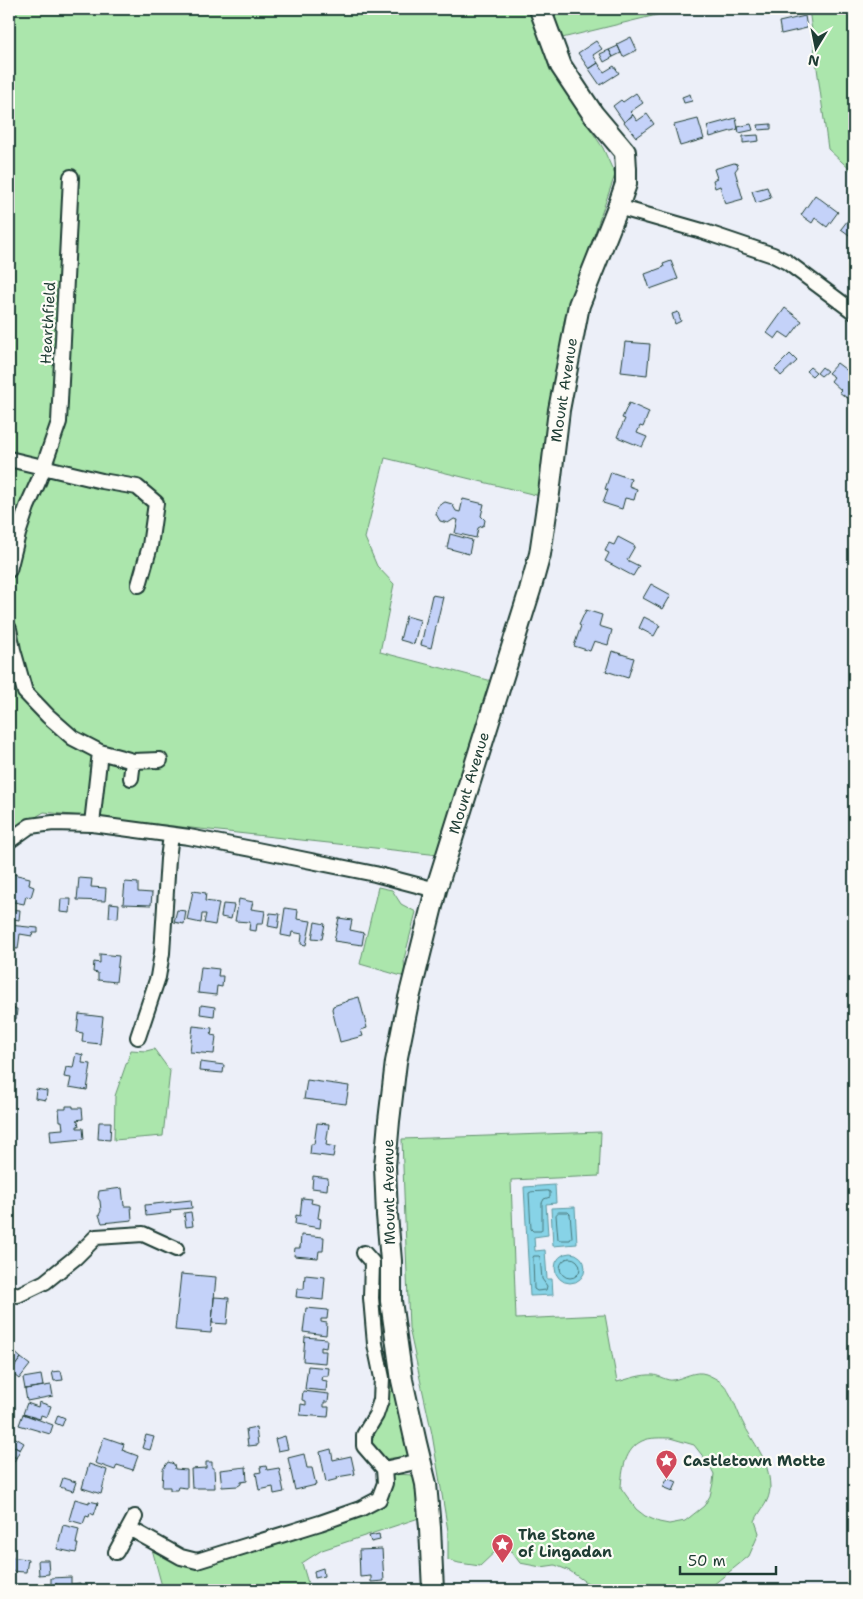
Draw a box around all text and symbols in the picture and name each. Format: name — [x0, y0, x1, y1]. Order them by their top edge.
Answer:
north arrow — [790, 22, 840, 72]
text: N — [807, 51, 821, 71]
street label: Hearthfield — [36, 281, 60, 365]
street label: Mount Avenue — [546, 336, 582, 444]
street label: Mount Avenue — [444, 730, 494, 836]
street label: Mount Avenue — [378, 1139, 400, 1245]
place icon: Castletown Motte — [655, 1449, 679, 1480]
place label: Castletown Motte — [683, 1451, 826, 1471]
place label: The Stone of Lingadan — [518, 1525, 612, 1562]
place icon: The Stone of Lingadan — [490, 1532, 514, 1563]
scale bar — [680, 1544, 777, 1576]
text: 50 m — [688, 1551, 726, 1571]

